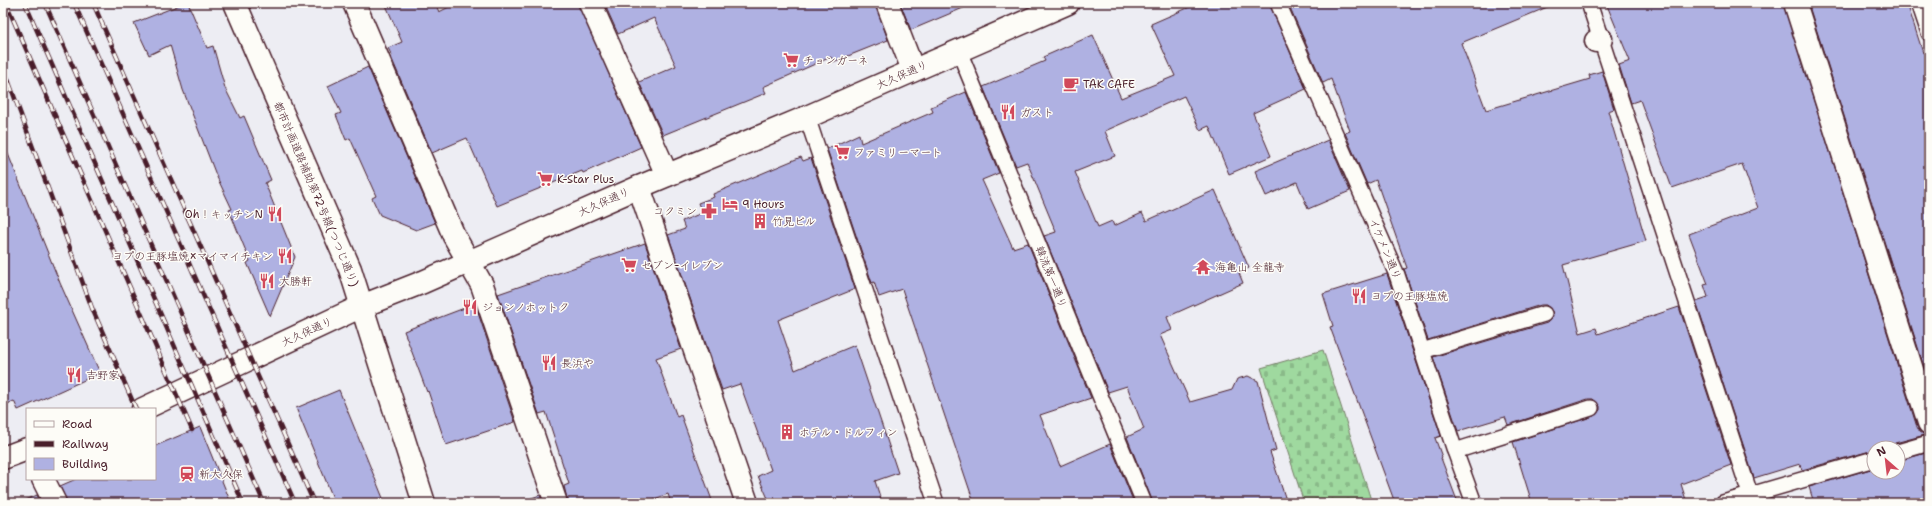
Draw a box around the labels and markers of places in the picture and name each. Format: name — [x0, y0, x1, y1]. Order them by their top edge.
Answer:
supermarket icon: チョンガーネ — [782, 51, 800, 69]
place label: チョンガーネ — [803, 53, 869, 68]
cafe icon: TAK CAFE — [1062, 75, 1080, 93]
place label: TAK CAFE — [1083, 77, 1135, 92]
restaurant icon: ガスト — [999, 103, 1017, 121]
place label: ガスト — [1020, 105, 1054, 120]
supermarket icon: ファミリーマート — [833, 143, 851, 161]
place label: ファミリーマート — [854, 145, 942, 160]
supermarket icon: K-Star Plus — [536, 170, 554, 188]
place label: K-Star Plus — [557, 172, 614, 187]
hotel icon: 9 Hours — [721, 195, 739, 213]
place label: 9 Hours — [742, 197, 785, 212]
pharmacy icon: コクミン — [700, 202, 718, 220]
place label: コクミン — [653, 204, 697, 219]
restaurant icon: Oh！キッチンN — [266, 205, 284, 223]
place label: Oh！キッチンN — [185, 207, 263, 222]
building icon: 竹見ビル — [751, 212, 769, 230]
place label: 竹見ビル — [772, 214, 816, 229]
restaurant icon: ヨプの王豚塩焼×マイマイチキン — [276, 247, 294, 265]
place label: ヨプの王豚塩焼×マイマイチキン — [112, 249, 273, 264]
supermarket icon: セブン-イレブン — [620, 256, 638, 274]
place label: セブン-イレブン — [641, 258, 723, 273]
temple icon: 海亀山 全龍寺 — [1194, 258, 1212, 276]
place label: 海亀山 全龍寺 — [1215, 260, 1285, 275]
restaurant icon: 大勝軒 — [258, 272, 276, 290]
place label: 大勝軒 — [279, 274, 312, 289]
restaurant icon: ヨプの王豚塩焼 — [1350, 287, 1368, 305]
place label: ヨプの王豚塩焼 — [1371, 289, 1448, 304]
restaurant icon: ジョンノホットク — [461, 298, 479, 316]
place label: ジョンノホットク — [482, 300, 569, 315]
restaurant icon: 長浜や — [540, 354, 558, 372]
place label: 長浜や — [561, 356, 594, 371]
restaurant icon: 吉野家 — [65, 366, 83, 384]
place label: 吉野家 — [86, 368, 119, 383]
building icon: ホテル・ドルフィン — [778, 423, 796, 441]
place label: ホテル・ドルフィン — [799, 425, 898, 440]
station icon: 新大久保 — [178, 465, 196, 483]
place label: 新大久保 — [199, 467, 243, 482]

